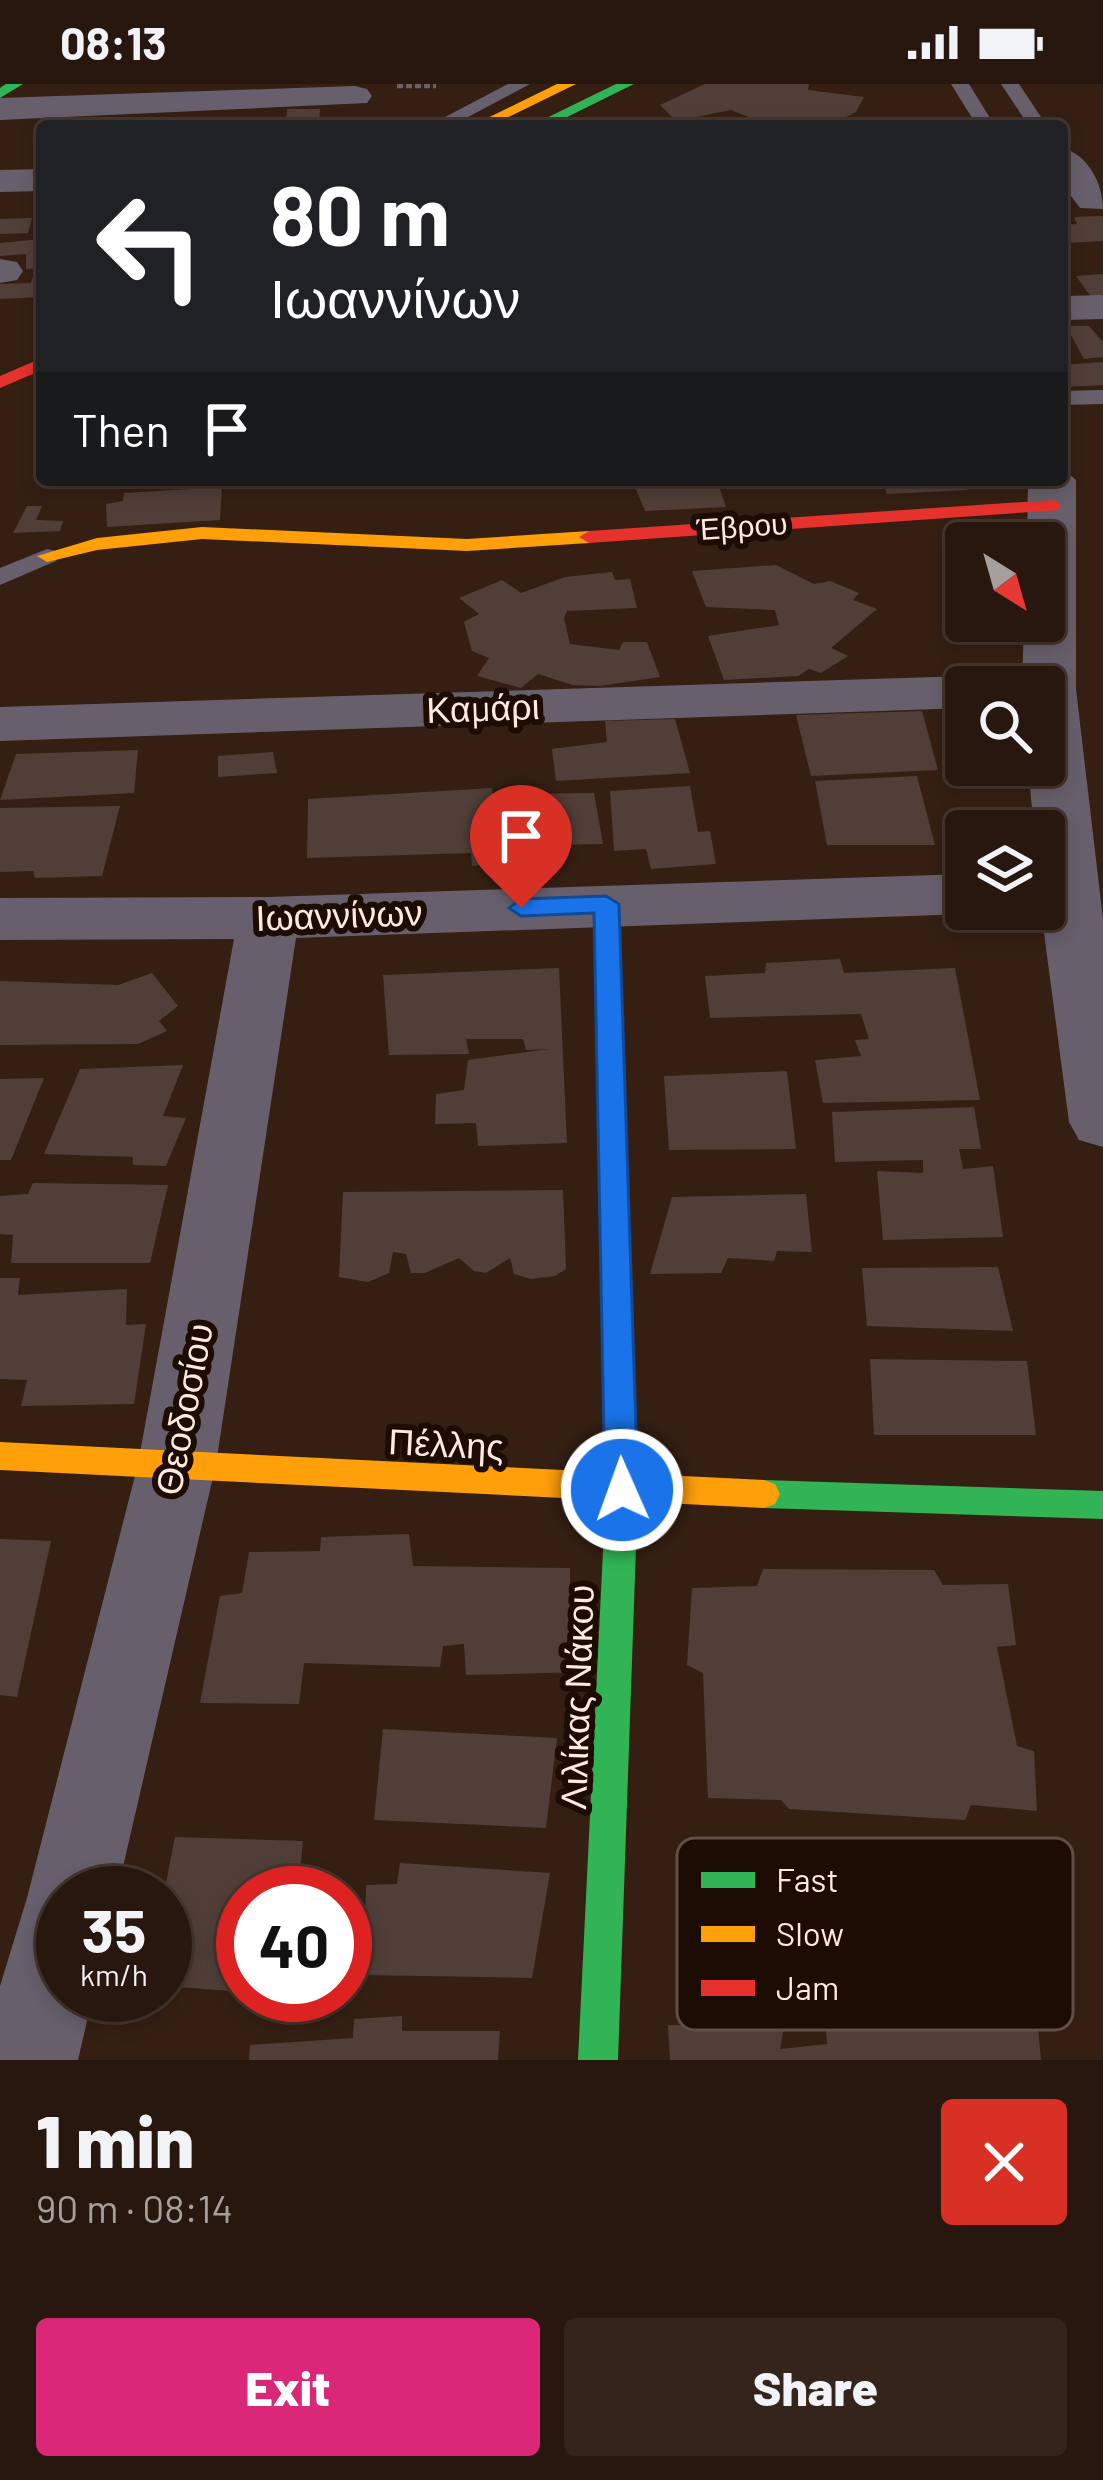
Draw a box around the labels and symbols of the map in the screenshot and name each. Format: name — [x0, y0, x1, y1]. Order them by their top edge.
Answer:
street label: Έβρου — [694, 504, 788, 546]
north arrow — [945, 522, 1065, 642]
street label: Καμάρι — [426, 683, 540, 731]
pin — [470, 785, 572, 908]
street label: Ιωαννίνων — [255, 889, 423, 938]
street label: Θεοδοσίου — [145, 1319, 220, 1498]
street label: Πέλλης — [387, 1418, 505, 1468]
position arrow — [559, 1427, 685, 1553]
street label: Λιλίκας Νάκου — [550, 1584, 601, 1810]
legend — [677, 1838, 1073, 2030]
text: Fast — [776, 1859, 838, 1899]
speed limit sign: 40 — [216, 1866, 372, 2022]
text: Slow — [776, 1913, 844, 1953]
text: Jam — [776, 1967, 839, 2007]

